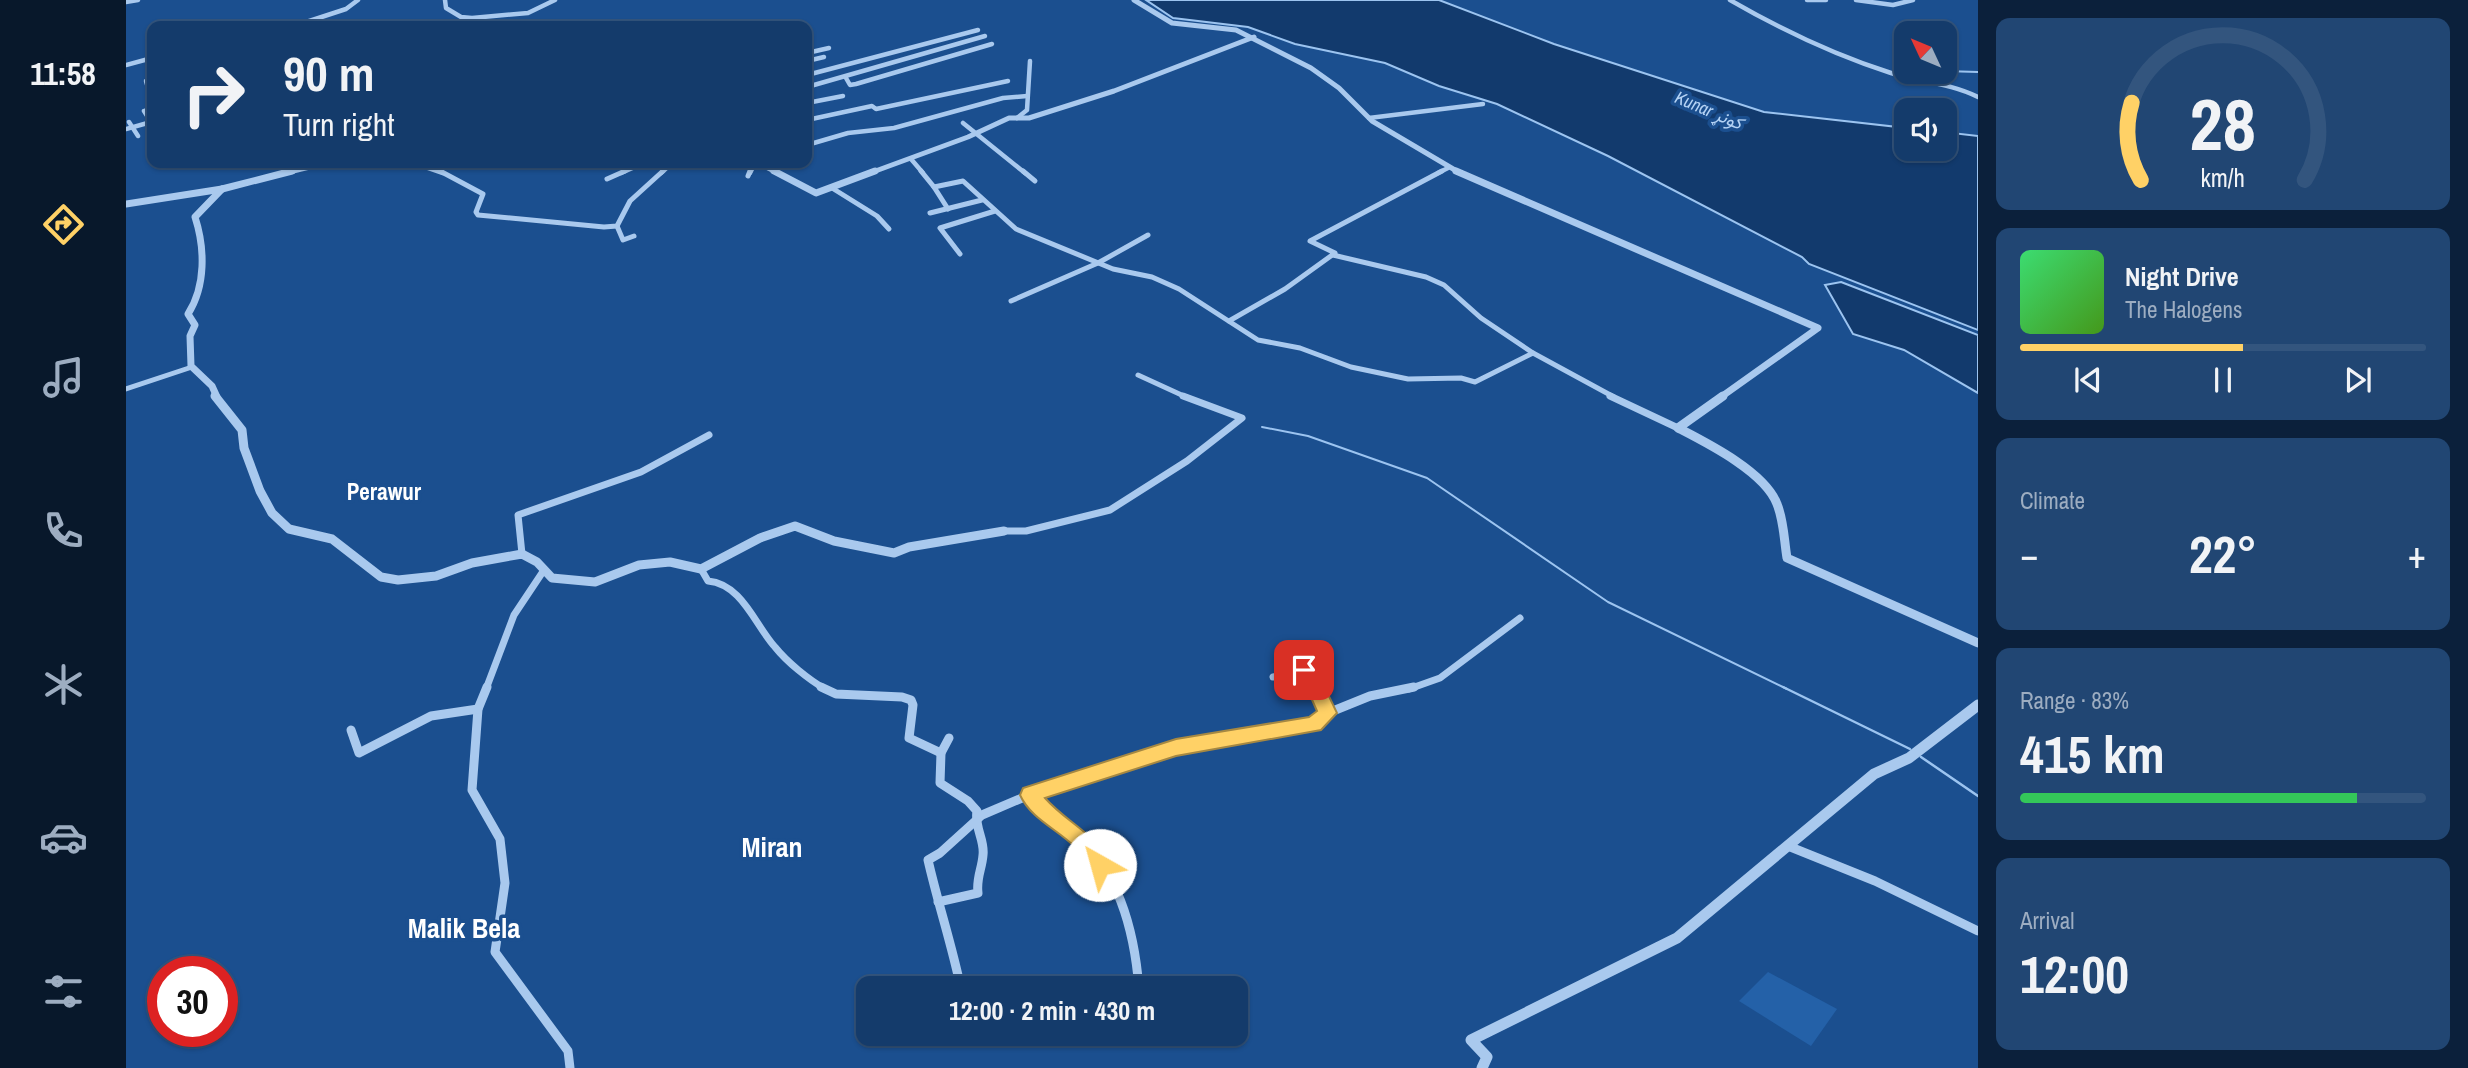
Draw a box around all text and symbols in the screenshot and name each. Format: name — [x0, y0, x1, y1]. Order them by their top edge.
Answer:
north arrow — [1894, 21, 1956, 84]
map controls — [1894, 21, 1957, 161]
text: 90 m — [283, 40, 375, 106]
icon: right — [168, 49, 259, 140]
text: 11:58 — [30, 52, 96, 95]
text: 28 — [2190, 75, 2256, 173]
water label: Kunar کونړ — [1671, 85, 1750, 138]
button: sound — [1894, 98, 1957, 161]
text: Turn right — [283, 103, 395, 146]
text: km/h — [2201, 161, 2245, 195]
icon: directions — [39, 200, 88, 249]
text: Night Drive — [2125, 259, 2239, 294]
text: The Halogens — [2125, 294, 2242, 325]
icon: music — [39, 353, 88, 402]
icon: previous — [2069, 361, 2107, 399]
icon: pause — [2204, 361, 2242, 399]
icon: next — [2339, 361, 2377, 399]
district label: Perawur — [347, 476, 422, 507]
text: Climate — [2020, 485, 2085, 516]
icon: phone — [39, 506, 88, 555]
text: 22° — [2189, 519, 2257, 589]
text: − — [2020, 529, 2038, 580]
text: + — [2408, 529, 2426, 580]
pin — [1274, 640, 1334, 700]
icon: arrive — [1285, 651, 1323, 689]
icon: climate — [39, 660, 88, 709]
text: Range · 83% — [2020, 685, 2129, 716]
text: 415 km — [2020, 719, 2165, 789]
icon: car — [39, 813, 88, 862]
district label: Miran — [741, 828, 803, 866]
position arrow — [1063, 828, 1137, 902]
text: Arrival — [2020, 905, 2075, 936]
district label: Malik Bela — [408, 909, 520, 947]
text: 12:00 — [2020, 939, 2129, 1009]
speed limit sign: 30 — [147, 956, 238, 1047]
icon: filters — [39, 967, 88, 1016]
text: 12:00 · 2 min · 430 m — [949, 993, 1155, 1028]

